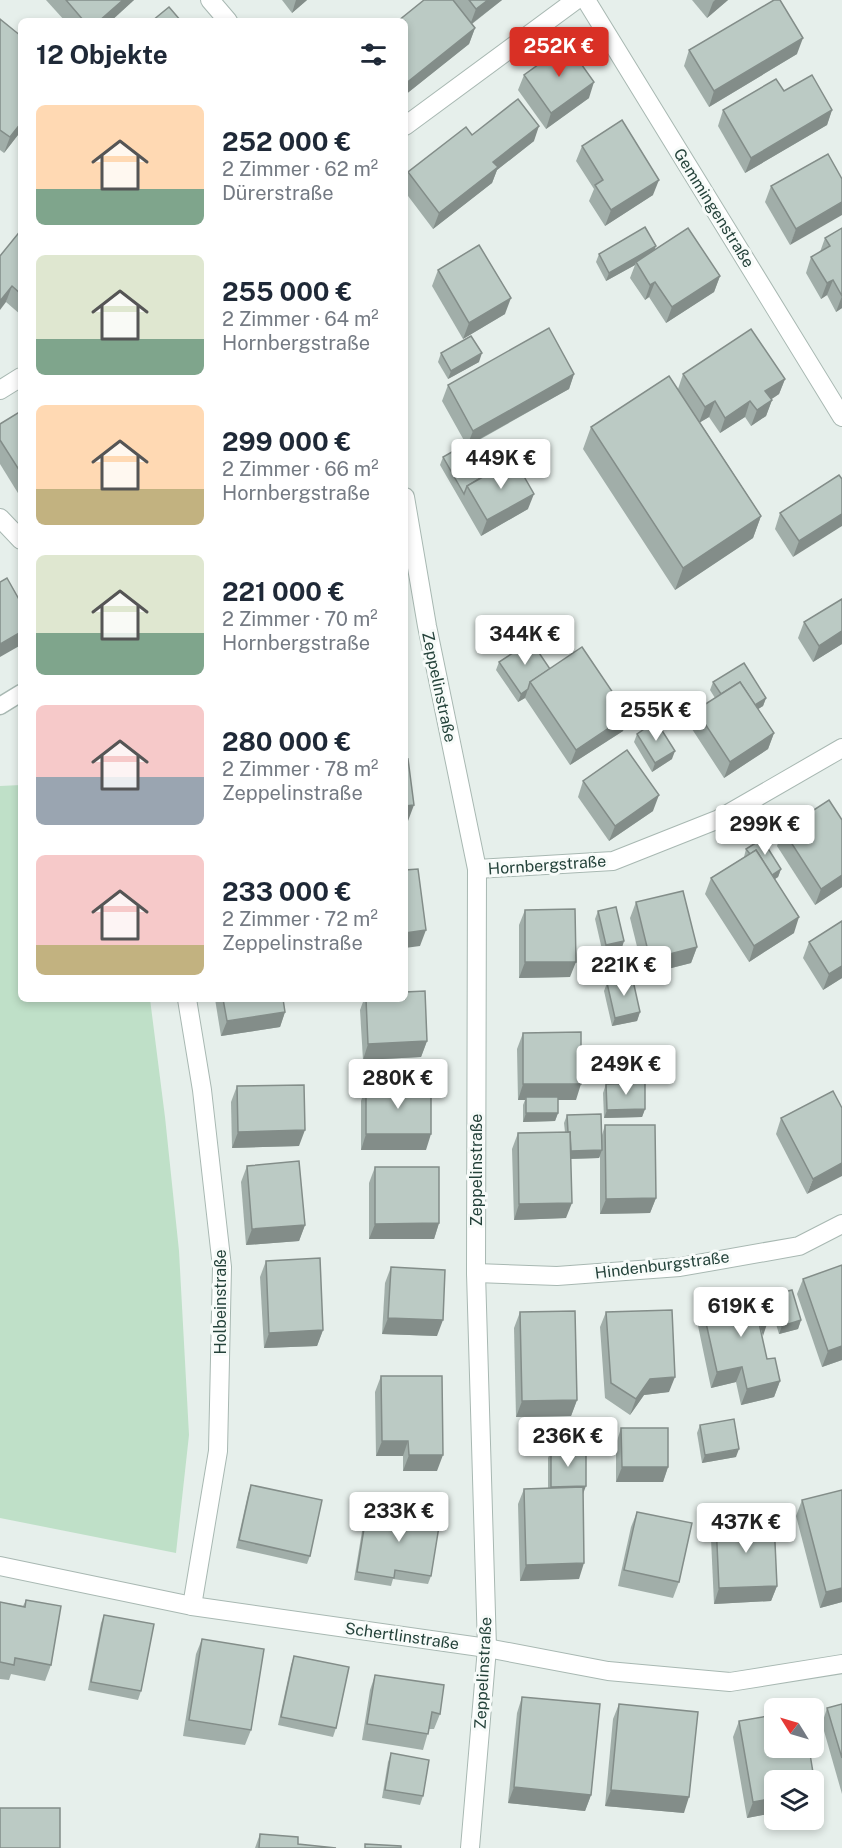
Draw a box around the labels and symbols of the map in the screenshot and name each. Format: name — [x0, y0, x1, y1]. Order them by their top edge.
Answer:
pin: 252K € — [510, 27, 608, 78]
street label: Gemmingenstraße — [670, 145, 758, 271]
pin: 449K € — [452, 439, 550, 490]
pin: 344K € — [476, 615, 574, 666]
street label: Zeppelinstraße — [418, 630, 460, 744]
pin: 255K € — [607, 691, 705, 742]
pin: 299K € — [716, 805, 814, 856]
street label: Hornbergstraße — [487, 851, 607, 879]
pin: 221K € — [575, 946, 673, 997]
pin: 249K € — [577, 1045, 675, 1096]
pin: 280K € — [349, 1059, 447, 1110]
street label: Zeppelinstraße — [467, 1114, 486, 1226]
street label: Hindenburgstraße — [594, 1247, 730, 1283]
street label: Holbeinstraße — [211, 1249, 230, 1355]
pin: 619K € — [692, 1287, 790, 1338]
pin: 236K € — [519, 1417, 617, 1468]
pin: 233K € — [350, 1492, 448, 1543]
pin: 437K € — [697, 1503, 795, 1554]
street label: Zeppelinstraße — [471, 1616, 495, 1730]
street label: Schertlinstraße — [344, 1619, 460, 1653]
north arrow — [764, 1698, 824, 1758]

